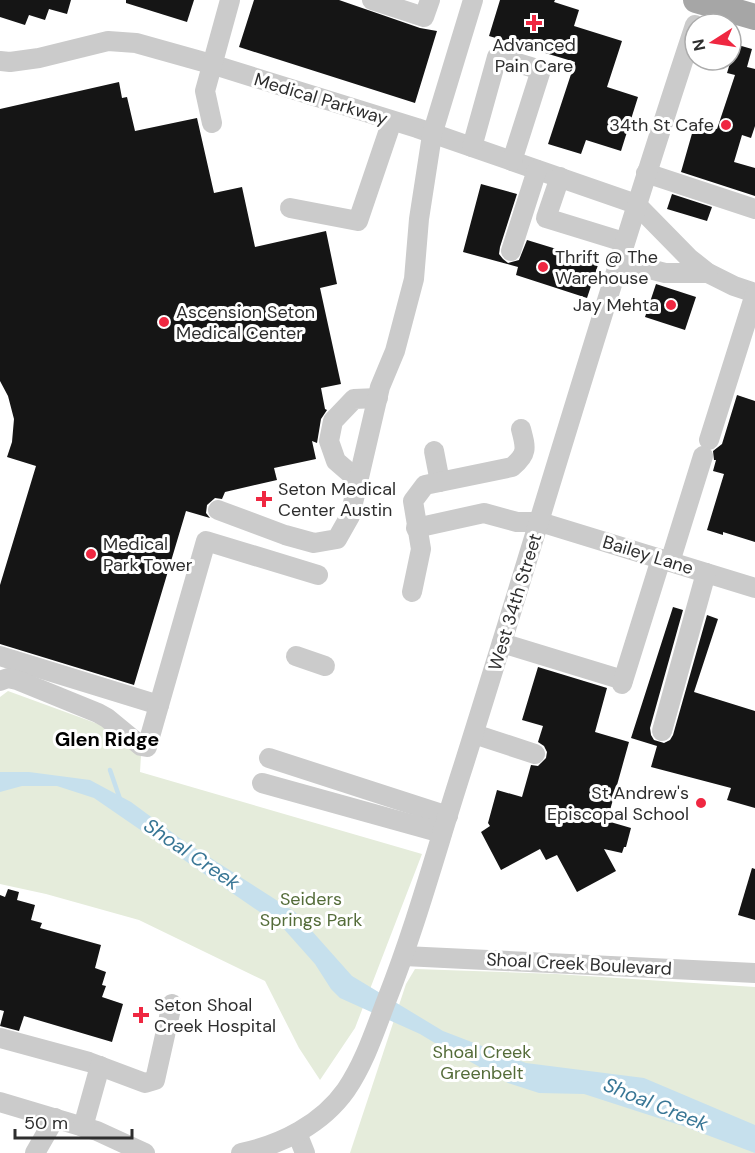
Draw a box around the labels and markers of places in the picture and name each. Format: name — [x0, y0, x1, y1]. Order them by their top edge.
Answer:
marker: Advanced Pain Care — [525, 14, 543, 32]
place label: Advanced Pain Care — [492, 33, 576, 78]
place label: 34th St Cafe — [609, 113, 714, 137]
marker: 34th St Cafe — [719, 118, 733, 132]
place label: Thrift @ The Warehouse — [555, 245, 658, 290]
marker: Thrift @ The Warehouse — [536, 260, 550, 274]
place label: Jay Mehta — [573, 293, 659, 317]
marker: Jay Mehta — [664, 298, 678, 312]
place label: Ascension Seton Medical Center — [176, 300, 315, 345]
marker: Ascension Seton Medical Center — [157, 315, 171, 329]
place label: Seton Medical Center Austin — [278, 477, 396, 522]
marker: Seton Medical Center Austin — [255, 490, 273, 508]
place label: Medical Park Tower — [103, 532, 193, 577]
marker: Medical Park Tower — [84, 547, 98, 561]
place label: St Andrew's Episcopal School — [547, 781, 689, 826]
marker: St Andrew's Episcopal School — [694, 796, 708, 810]
place label: Seton Shoal Creek Hospital — [154, 993, 276, 1038]
marker: Seton Shoal Creek Hospital — [132, 1006, 150, 1024]

